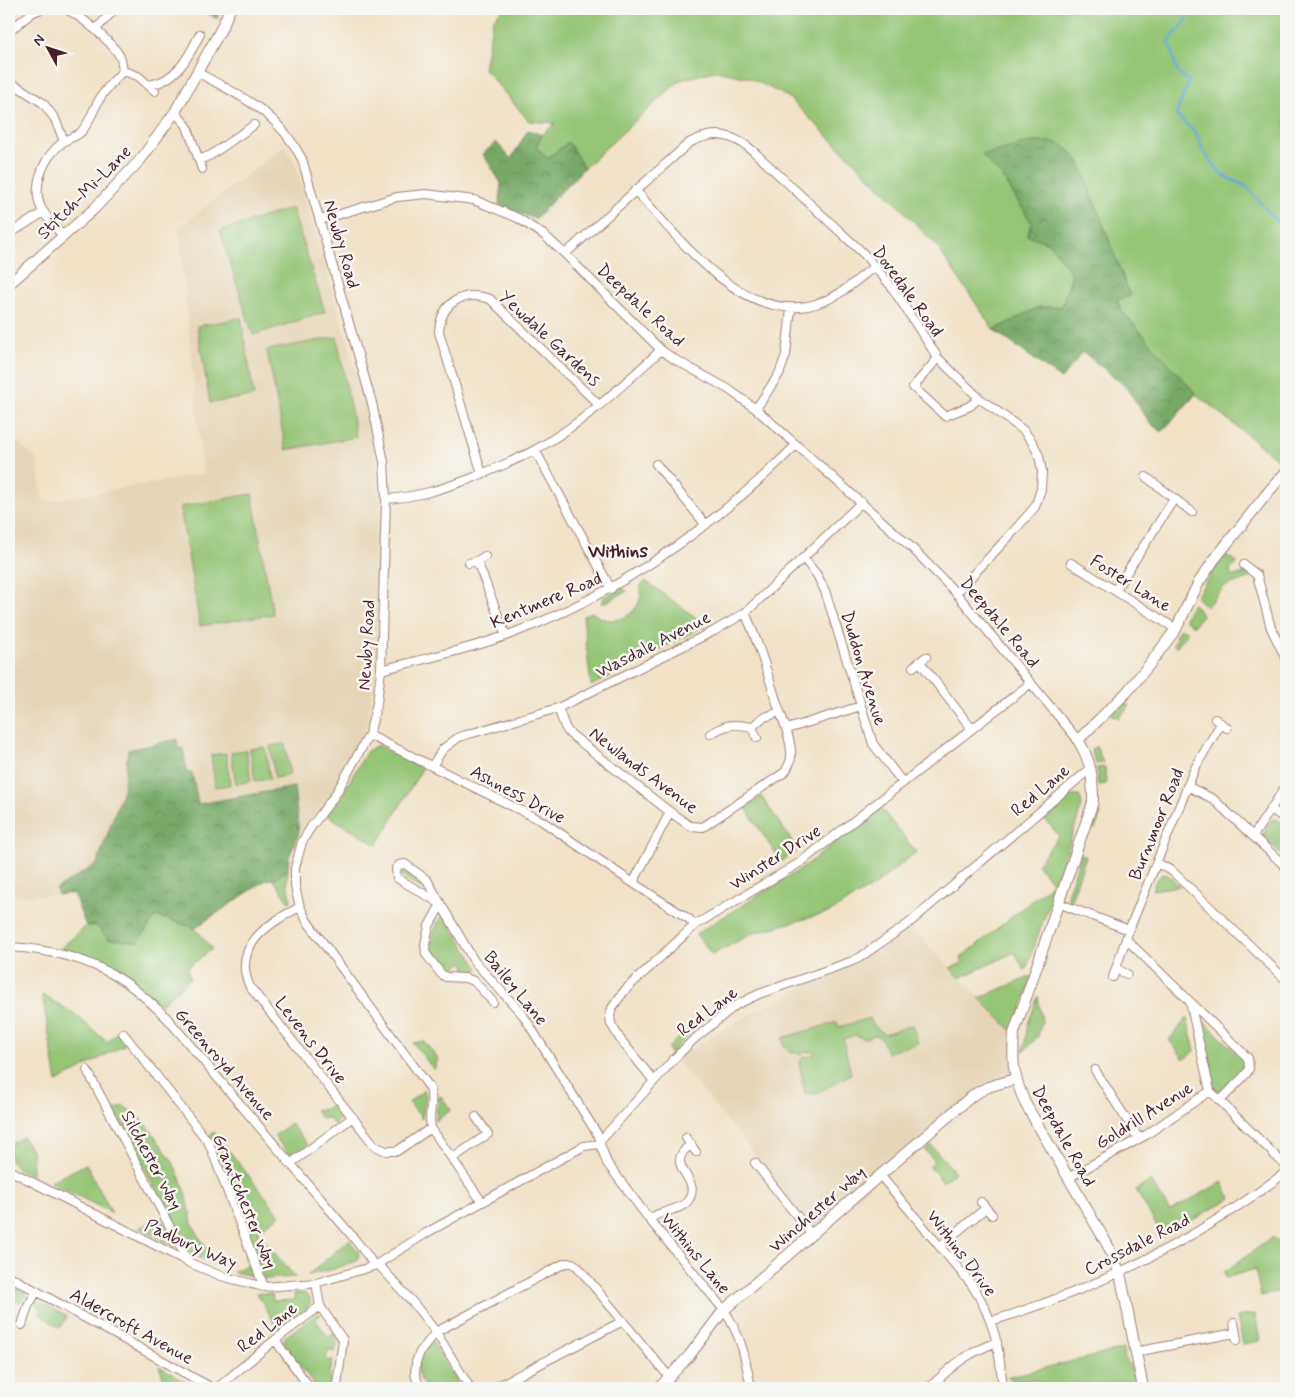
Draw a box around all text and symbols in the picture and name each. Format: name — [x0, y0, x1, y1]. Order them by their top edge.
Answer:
north arrow — [22, 22, 72, 72]
text: N — [29, 31, 49, 50]
street label: Stitch-Mi-Lane — [32, 140, 137, 245]
street label: Newby Road — [317, 197, 365, 291]
street label: Dovedale Road — [866, 241, 948, 342]
street label: Deepdale Road — [591, 259, 690, 353]
street label: Yewdale Gardens — [493, 285, 605, 392]
district label: Withins — [587, 539, 648, 564]
street label: Foster Lane — [1085, 549, 1176, 618]
street label: Kentmere Road — [487, 567, 606, 635]
street label: Deepdale Road — [954, 572, 1045, 673]
street label: Newby Road — [353, 599, 381, 691]
street label: Wasdale Avenue — [592, 606, 715, 684]
street label: Duddon Avenue — [834, 608, 892, 729]
street label: Newlands Avenue — [584, 722, 703, 820]
street label: Red Lane — [1006, 759, 1075, 823]
street label: Ashness Drive — [466, 760, 569, 830]
street label: Burnmoor Road — [1124, 765, 1190, 884]
street label: Winster Drive — [725, 819, 826, 896]
street label: Bailey Lane — [478, 946, 553, 1031]
street label: Red Lane — [672, 981, 743, 1043]
street label: Levens Drive — [269, 992, 352, 1089]
street label: Greenroyd Avenue — [169, 1003, 280, 1126]
street label: Goldrill Avenue — [1091, 1076, 1198, 1155]
street label: Deepdale Road — [1025, 1082, 1101, 1191]
street label: Silchester Way — [115, 1107, 187, 1214]
street label: Grantchester Way — [206, 1130, 282, 1272]
street label: Winchester Way — [764, 1161, 871, 1259]
street label: Withins Drive — [921, 1205, 1002, 1302]
street label: Withins Lane — [655, 1208, 736, 1300]
street label: Crossdale Road — [1081, 1208, 1194, 1282]
street label: Padbury Way — [141, 1214, 241, 1276]
street label: Aldercroft Avenue — [65, 1283, 198, 1371]
street label: Red Lane — [233, 1297, 303, 1359]

